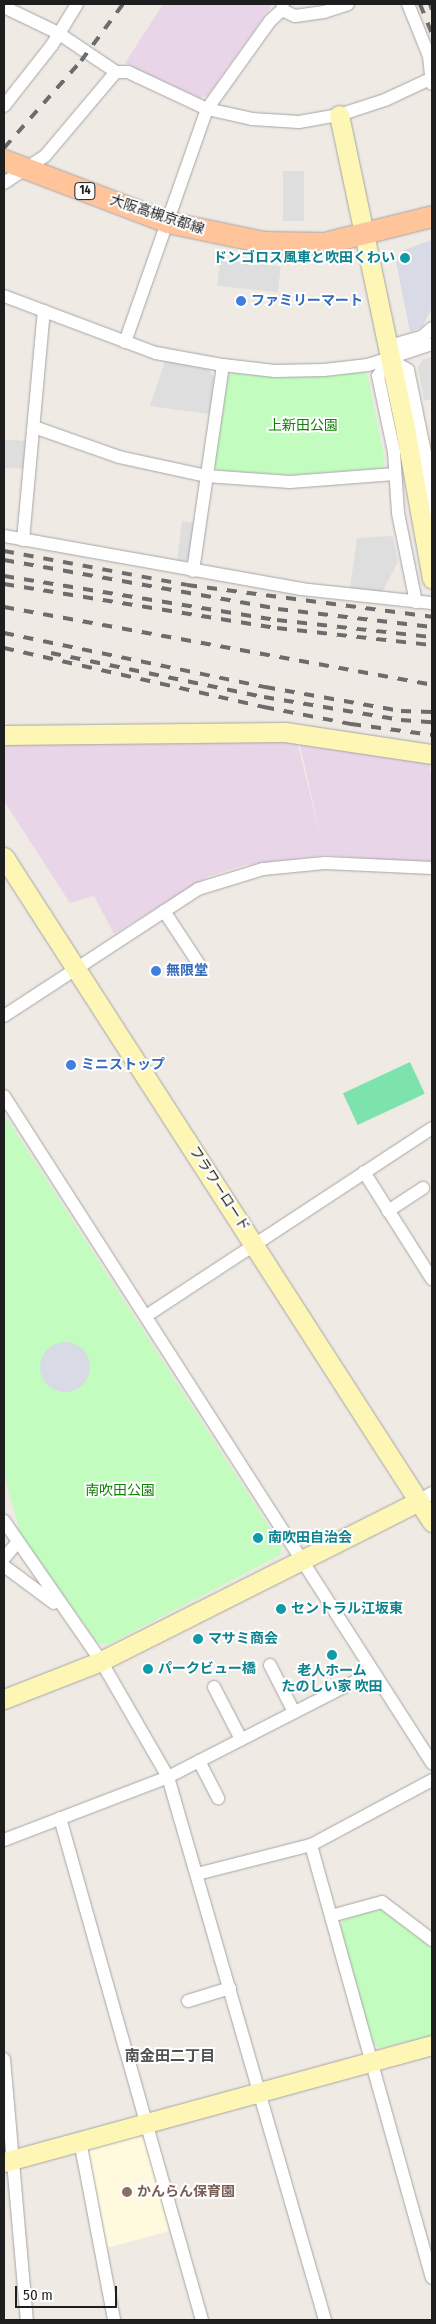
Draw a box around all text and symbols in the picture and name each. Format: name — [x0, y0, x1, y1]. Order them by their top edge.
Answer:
road number: 14 — [74, 182, 96, 200]
street label: 大阪高槻京都線 — [108, 192, 206, 238]
place label: ドンゴロス風車と吹田くわい — [213, 250, 395, 266]
marker: ドンゴロス風車と吹田くわい — [399, 252, 411, 264]
place label: ファミリーマート — [251, 293, 363, 309]
marker: ファミリーマート — [235, 295, 247, 307]
park label: 上新田公園 — [268, 418, 338, 434]
place label: 無限堂 — [166, 963, 208, 979]
marker: 無限堂 — [150, 965, 162, 977]
place label: ミニストップ — [81, 1057, 165, 1073]
marker: ミニストップ — [65, 1059, 77, 1071]
street label: フラワーロード — [185, 1143, 253, 1235]
park label: 南吹田公園 — [85, 1483, 155, 1499]
place label: 南吹田自治会 — [268, 1530, 352, 1546]
marker: 南吹田自治会 — [252, 1532, 264, 1544]
place label: セントラル江坂東 — [291, 1601, 403, 1617]
marker: セントラル江坂東 — [275, 1603, 287, 1615]
place label: マサミ商会 — [208, 1631, 278, 1647]
marker: マサミ商会 — [192, 1633, 204, 1645]
marker: 老人ホーム たのしい家 吹田 — [326, 1649, 338, 1661]
place label: パークビュー橋 — [158, 1661, 256, 1677]
marker: パークビュー橋 — [142, 1663, 154, 1675]
place label: 老人ホーム たのしい家 吹田 — [282, 1663, 382, 1695]
district label: 南金田二丁目 — [125, 2048, 215, 2066]
place label: かんらん保育園 — [137, 2184, 235, 2200]
marker: かんらん保育園 — [121, 2186, 133, 2198]
scale bar — [18, 2276, 120, 2308]
text: 50 m — [23, 2286, 53, 2304]

